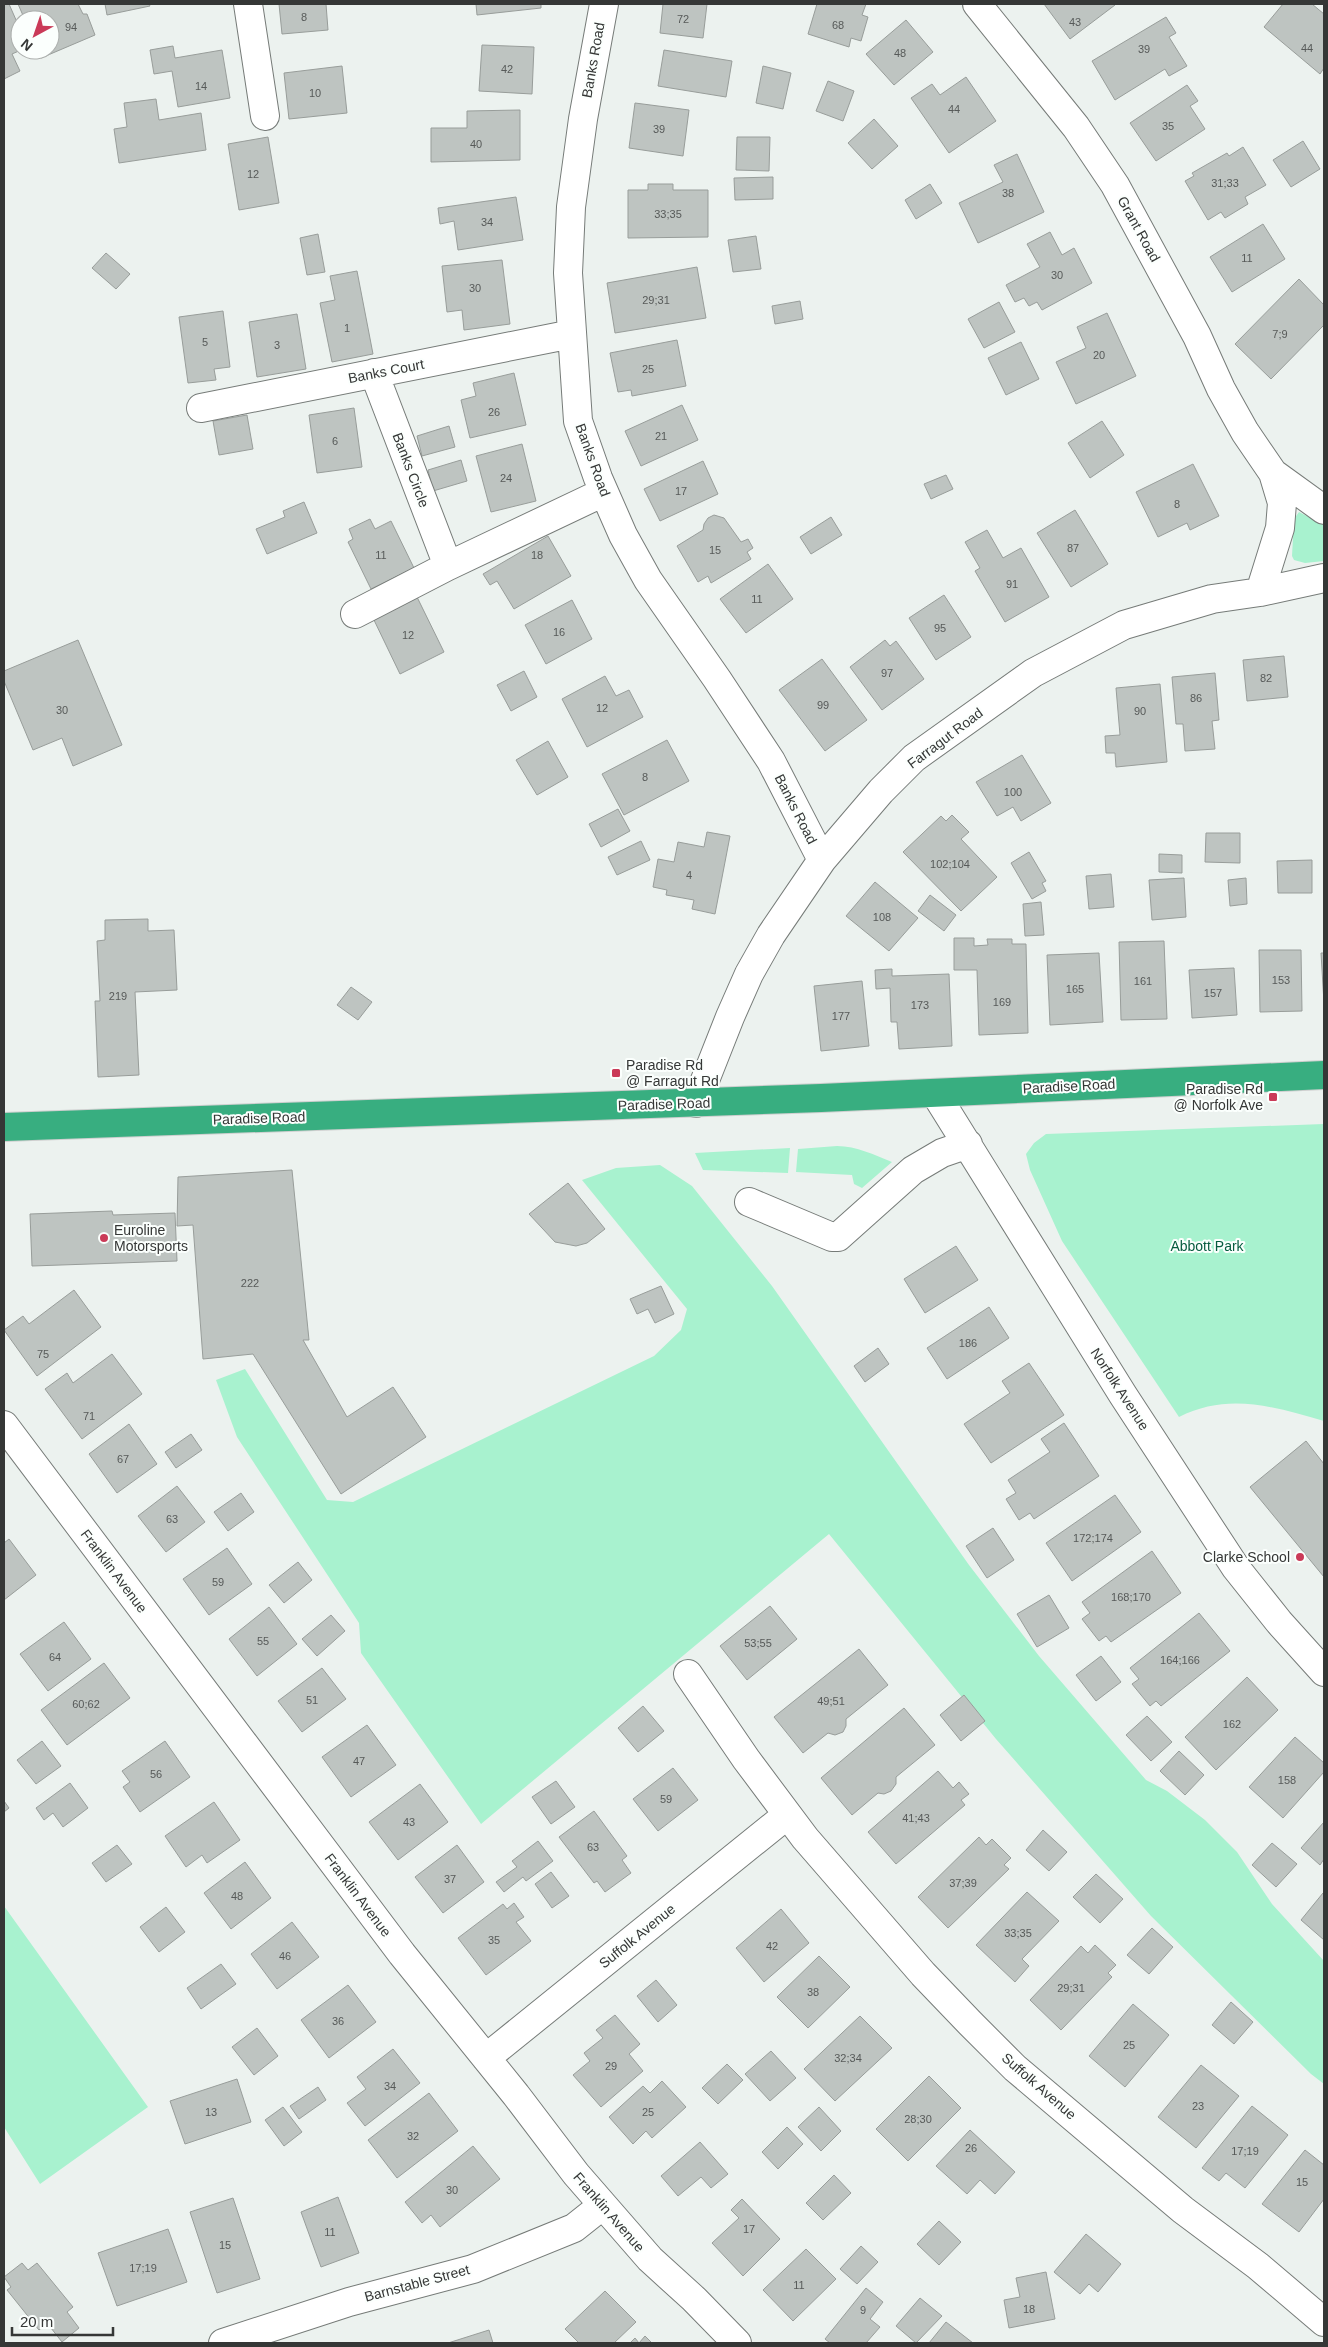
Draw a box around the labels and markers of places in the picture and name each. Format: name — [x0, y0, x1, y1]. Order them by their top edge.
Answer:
place label: Paradise Rd @ Farragut Rd — [626, 1057, 719, 1089]
marker: Paradise Rd @ Farragut Rd — [610, 1067, 622, 1079]
place label: Paradise Rd @ Norfolk Ave — [1174, 1081, 1263, 1113]
marker: Paradise Rd @ Norfolk Ave — [1267, 1091, 1279, 1103]
place label: Euroline Motorsports — [114, 1222, 188, 1254]
marker: Euroline Motorsports — [98, 1232, 110, 1244]
place label: Clarke School — [1203, 1549, 1290, 1565]
marker: Clarke School — [1294, 1551, 1306, 1563]

